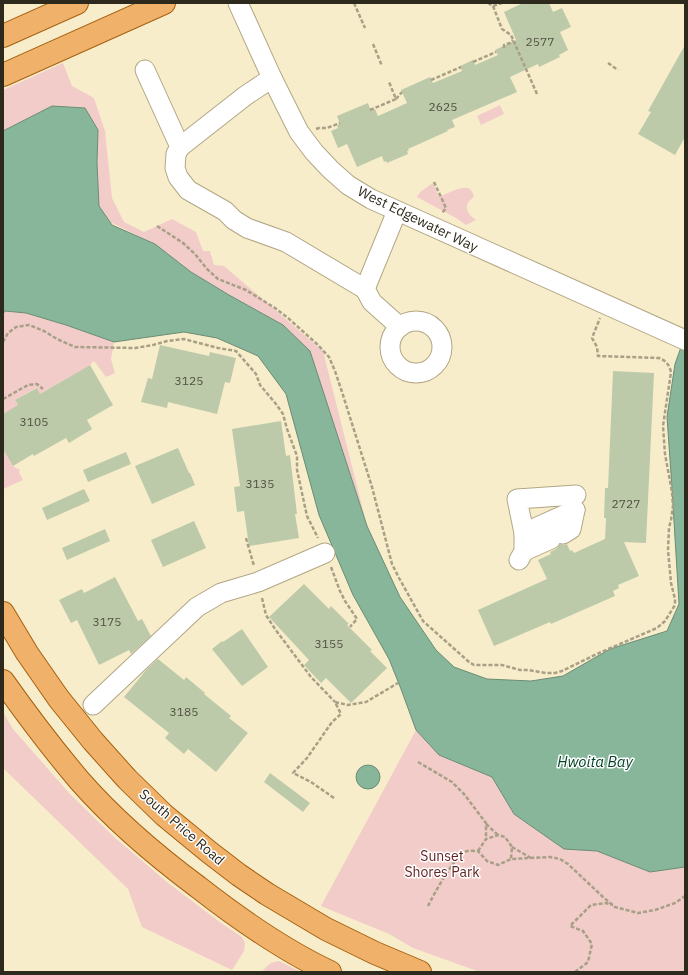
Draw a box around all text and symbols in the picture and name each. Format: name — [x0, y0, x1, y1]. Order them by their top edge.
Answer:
house number: 2577 — [526, 34, 554, 49]
house number: 2625 — [429, 99, 457, 114]
street label: West Edgewater Way — [355, 182, 481, 256]
house number: 3125 — [175, 373, 203, 388]
house number: 3105 — [20, 414, 48, 429]
house number: 3135 — [246, 476, 274, 491]
house number: 2727 — [612, 496, 640, 511]
house number: 3175 — [93, 614, 121, 629]
house number: 3155 — [315, 636, 343, 651]
house number: 3185 — [170, 704, 198, 719]
water label: Hwoita Bay — [557, 752, 634, 771]
street label: South Price Road — [136, 785, 228, 869]
park label: Sunset Shores Park — [404, 847, 480, 881]

